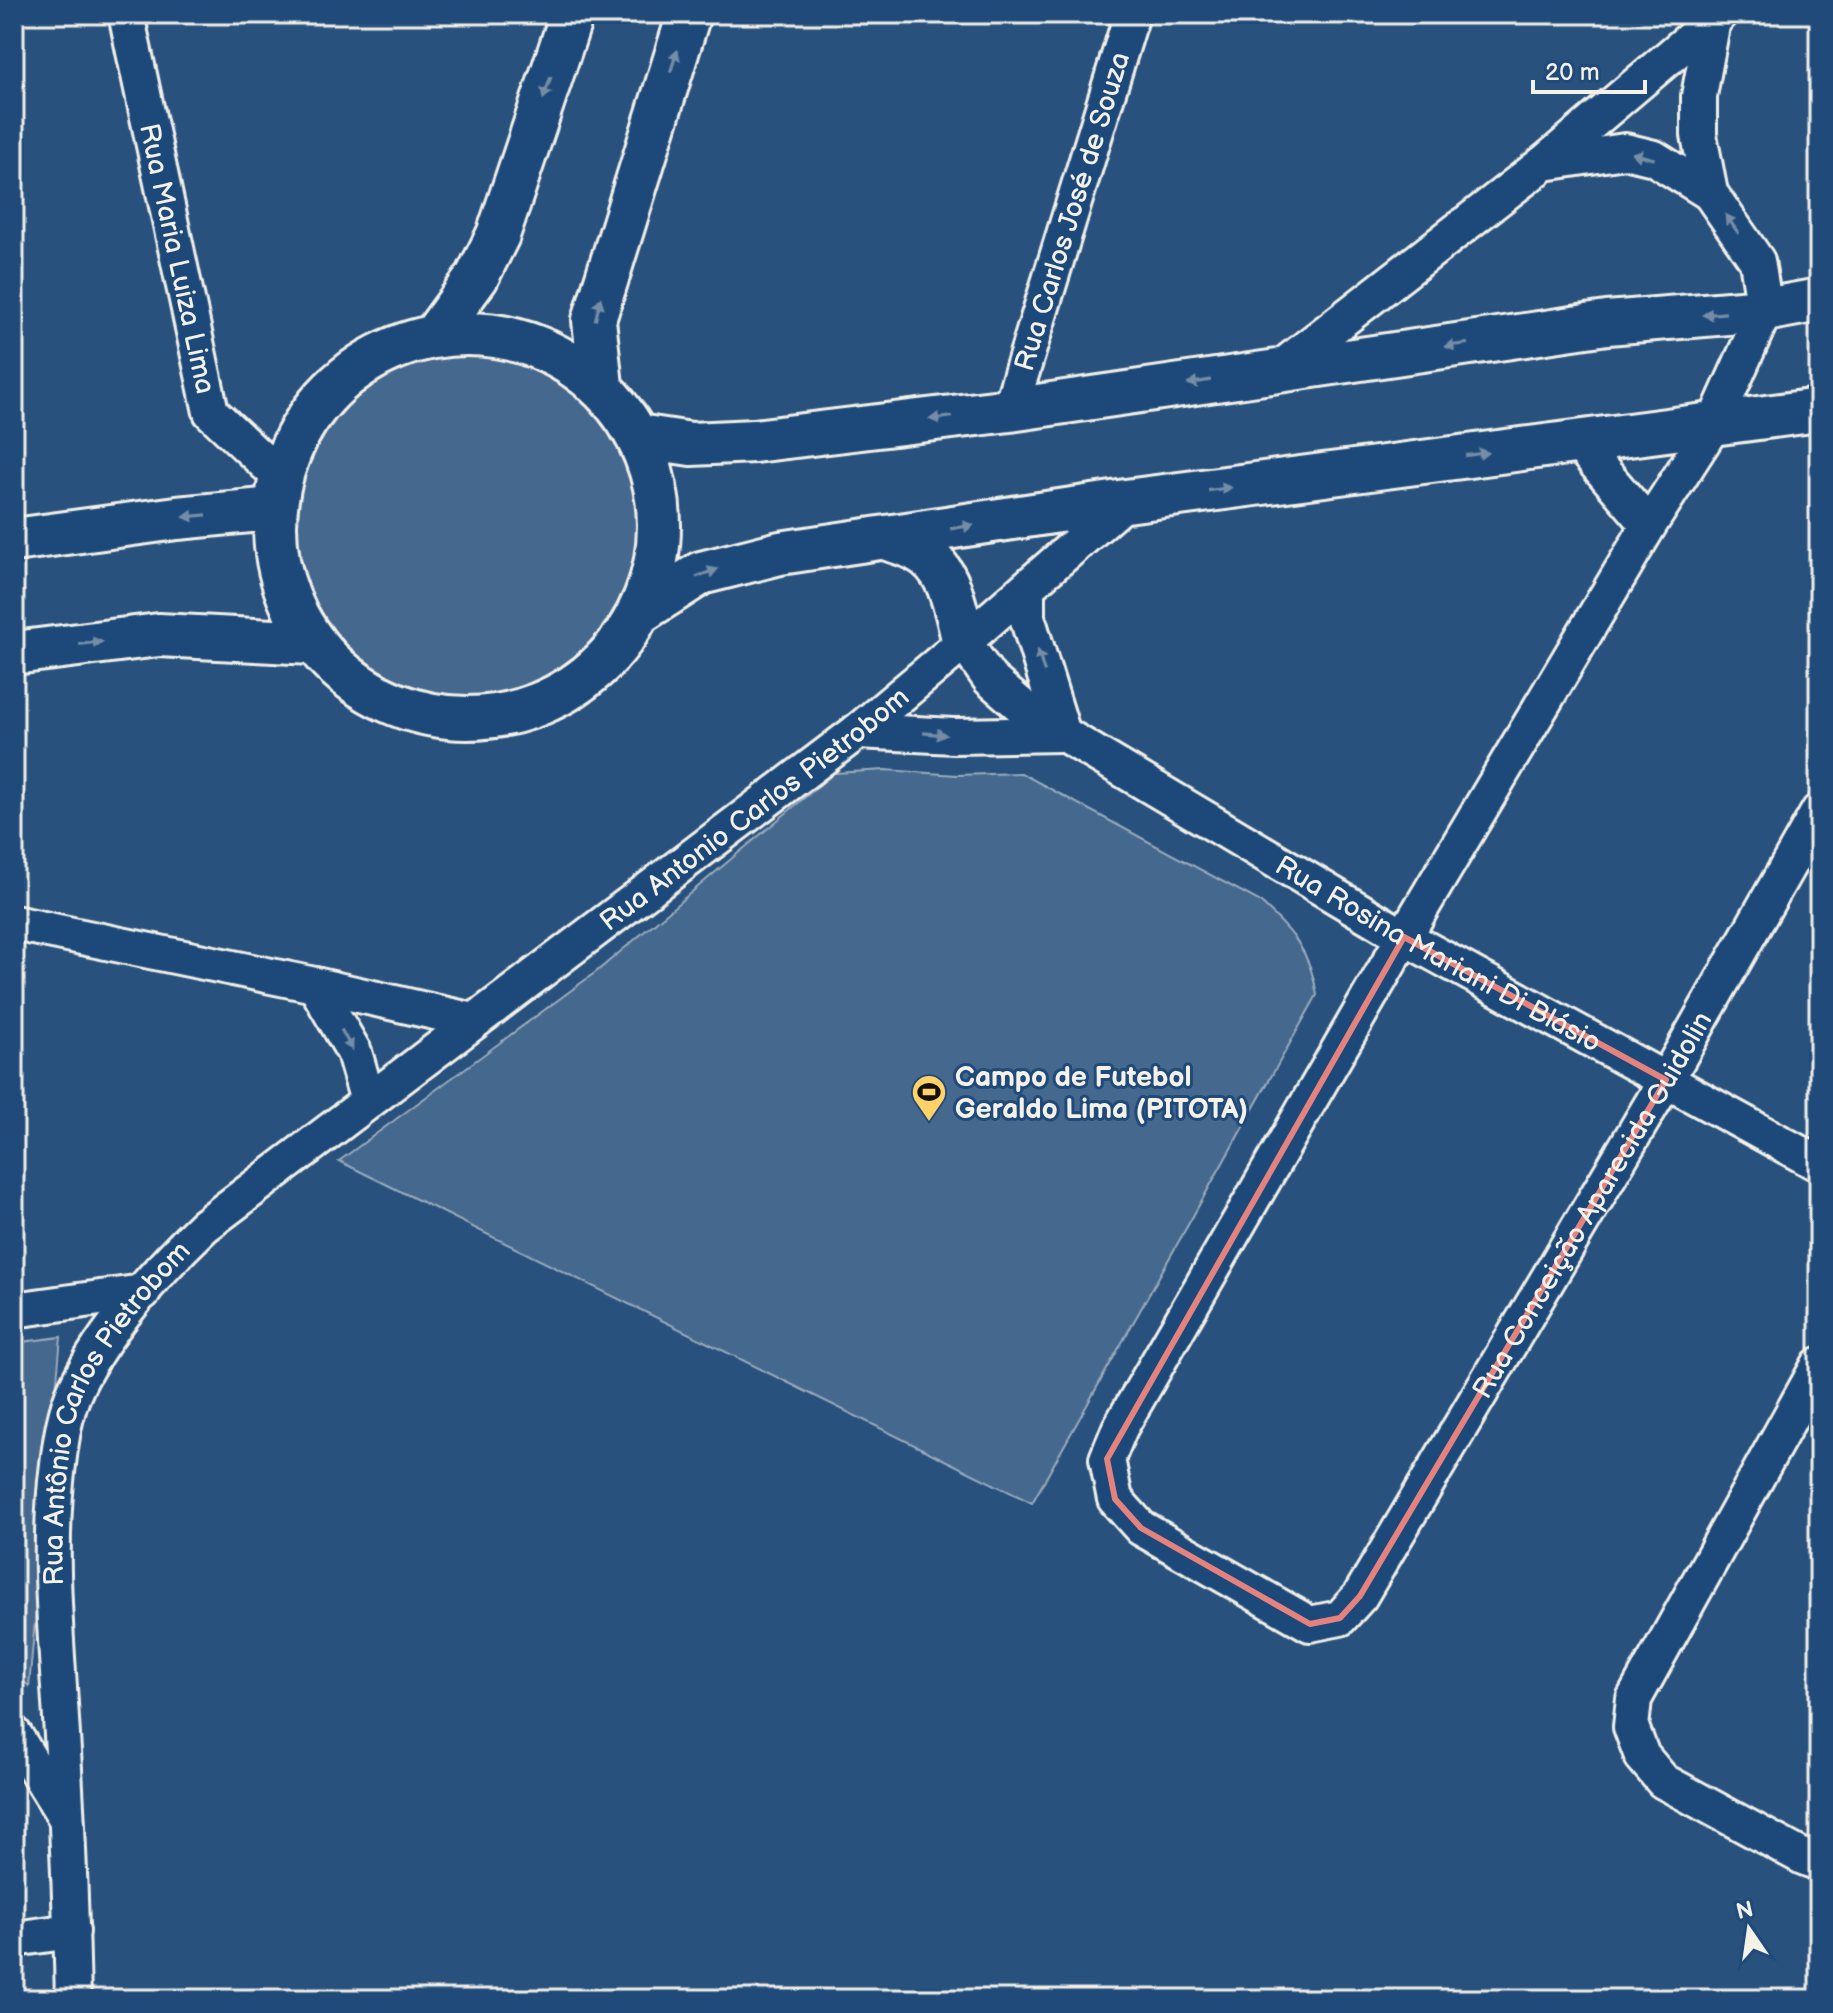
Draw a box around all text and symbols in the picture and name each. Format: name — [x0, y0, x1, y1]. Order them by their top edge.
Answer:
scale bar — [1533, 44, 1645, 94]
one-way arrow — [668, 48, 681, 72]
street label: Rua Carlos José de Souza — [1008, 48, 1137, 375]
text: 20 m — [1545, 58, 1600, 87]
one-way arrow — [541, 76, 553, 100]
street label: Rua Maria Luiza Lima — [132, 121, 222, 397]
one-way arrow — [1630, 149, 1655, 161]
one-way arrow — [1725, 214, 1740, 235]
one-way arrow — [592, 297, 604, 322]
one-way arrow — [1701, 308, 1726, 321]
one-way arrow — [1443, 339, 1468, 352]
one-way arrow — [1186, 376, 1211, 388]
one-way arrow — [928, 412, 953, 425]
one-way arrow — [1465, 447, 1490, 460]
one-way arrow — [1207, 482, 1232, 495]
one-way arrow — [182, 510, 207, 523]
one-way arrow — [950, 520, 975, 533]
one-way arrow — [695, 567, 719, 579]
one-way arrow — [79, 637, 104, 650]
one-way arrow — [1034, 649, 1046, 673]
street label: Rua Antonio Carlos Pietrobom — [594, 681, 916, 938]
one-way arrow — [923, 728, 948, 741]
street label: Rua Rosina Mariani Di Blásio — [1269, 849, 1607, 1060]
street label: Rua Conceição Aparecida Guidolin — [1466, 1006, 1719, 1405]
one-way arrow — [340, 1029, 354, 1052]
place label: Campo de Futebol Geraldo Lima (PITOTA) — [955, 1061, 1248, 1126]
sports icon: Campo de Futebol Geraldo Lima (PITOTA) — [910, 1073, 948, 1123]
street label: Rua Antônio Carlos Pietrobom — [38, 1235, 197, 1586]
north arrow — [1709, 1889, 1789, 1969]
text: N — [1734, 1896, 1756, 1926]

